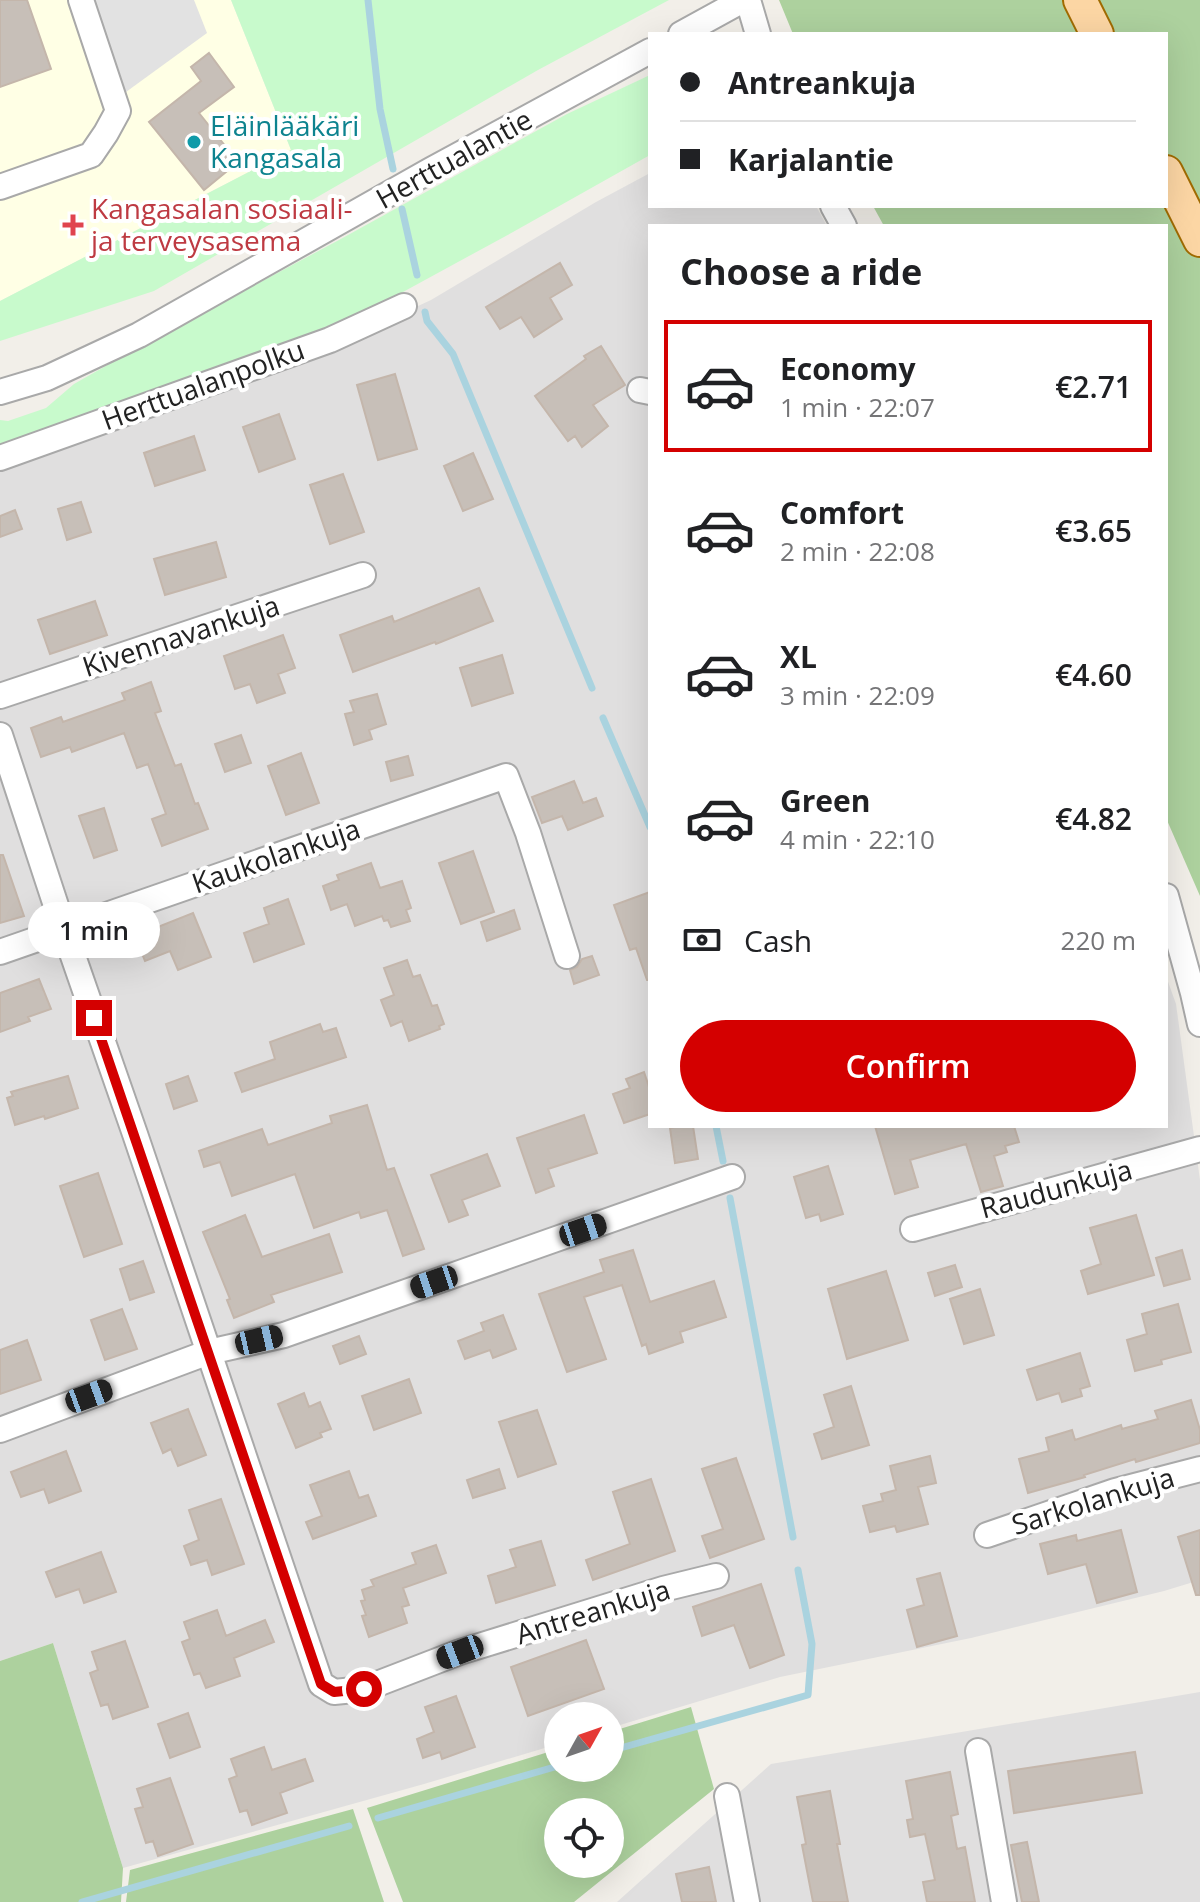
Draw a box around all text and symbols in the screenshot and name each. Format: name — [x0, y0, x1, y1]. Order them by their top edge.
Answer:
text: Antreankuja — [728, 62, 916, 103]
street label: Herttualantie — [369, 100, 538, 217]
place label: Eläinlääkäri Kangasala — [210, 106, 359, 176]
marker: Eläinlääkäri Kangasala — [185, 133, 203, 151]
text: Karjalantie — [728, 139, 894, 180]
place label: Kangasalan sosiaali- ja terveysasema — [89, 189, 352, 259]
marker: Kangasalan sosiaali- ja terveysasema — [62, 214, 84, 236]
text: Choose a ride — [680, 247, 922, 296]
street label: Herttualanpolku — [96, 330, 309, 438]
text: Economy — [780, 348, 916, 389]
icon: car — [684, 350, 756, 422]
text: €2.71 — [1055, 366, 1132, 407]
text: 1 min · 22:07 — [780, 389, 935, 425]
text: Comfort — [780, 492, 904, 533]
icon: car — [684, 494, 756, 566]
text: €3.65 — [1055, 510, 1132, 551]
text: 2 min · 22:08 — [780, 533, 935, 569]
street label: Kivennavankuja — [77, 585, 284, 685]
text: XL — [780, 636, 817, 677]
icon: car — [684, 638, 756, 710]
text: €4.60 — [1055, 654, 1132, 695]
text: 3 min · 22:09 — [780, 677, 935, 713]
text: Green — [780, 780, 871, 821]
icon: car — [684, 782, 756, 854]
text: €4.82 — [1055, 798, 1132, 839]
street label: Kaukolankuja — [186, 808, 365, 902]
text: 4 min · 22:10 — [780, 821, 935, 857]
callout: 1 min — [28, 902, 160, 958]
text: 1 min — [59, 912, 129, 948]
icon: cash — [680, 918, 724, 962]
text: Cash — [744, 920, 812, 961]
text: 220 m — [1061, 922, 1136, 958]
route end — [76, 1000, 112, 1036]
button: Confirm — [680, 1020, 1136, 1112]
street label: Raudunkuja — [975, 1149, 1136, 1227]
car — [556, 1211, 610, 1249]
car — [407, 1263, 461, 1301]
car — [233, 1323, 285, 1357]
car — [62, 1377, 116, 1415]
street label: Sarkolankuja — [1007, 1457, 1179, 1543]
street label: Antreankuja — [511, 1570, 674, 1652]
car — [433, 1632, 487, 1672]
route start — [346, 1671, 382, 1707]
north arrow — [544, 1702, 624, 1782]
map controls — [544, 1702, 624, 1878]
button: locate — [544, 1798, 624, 1878]

